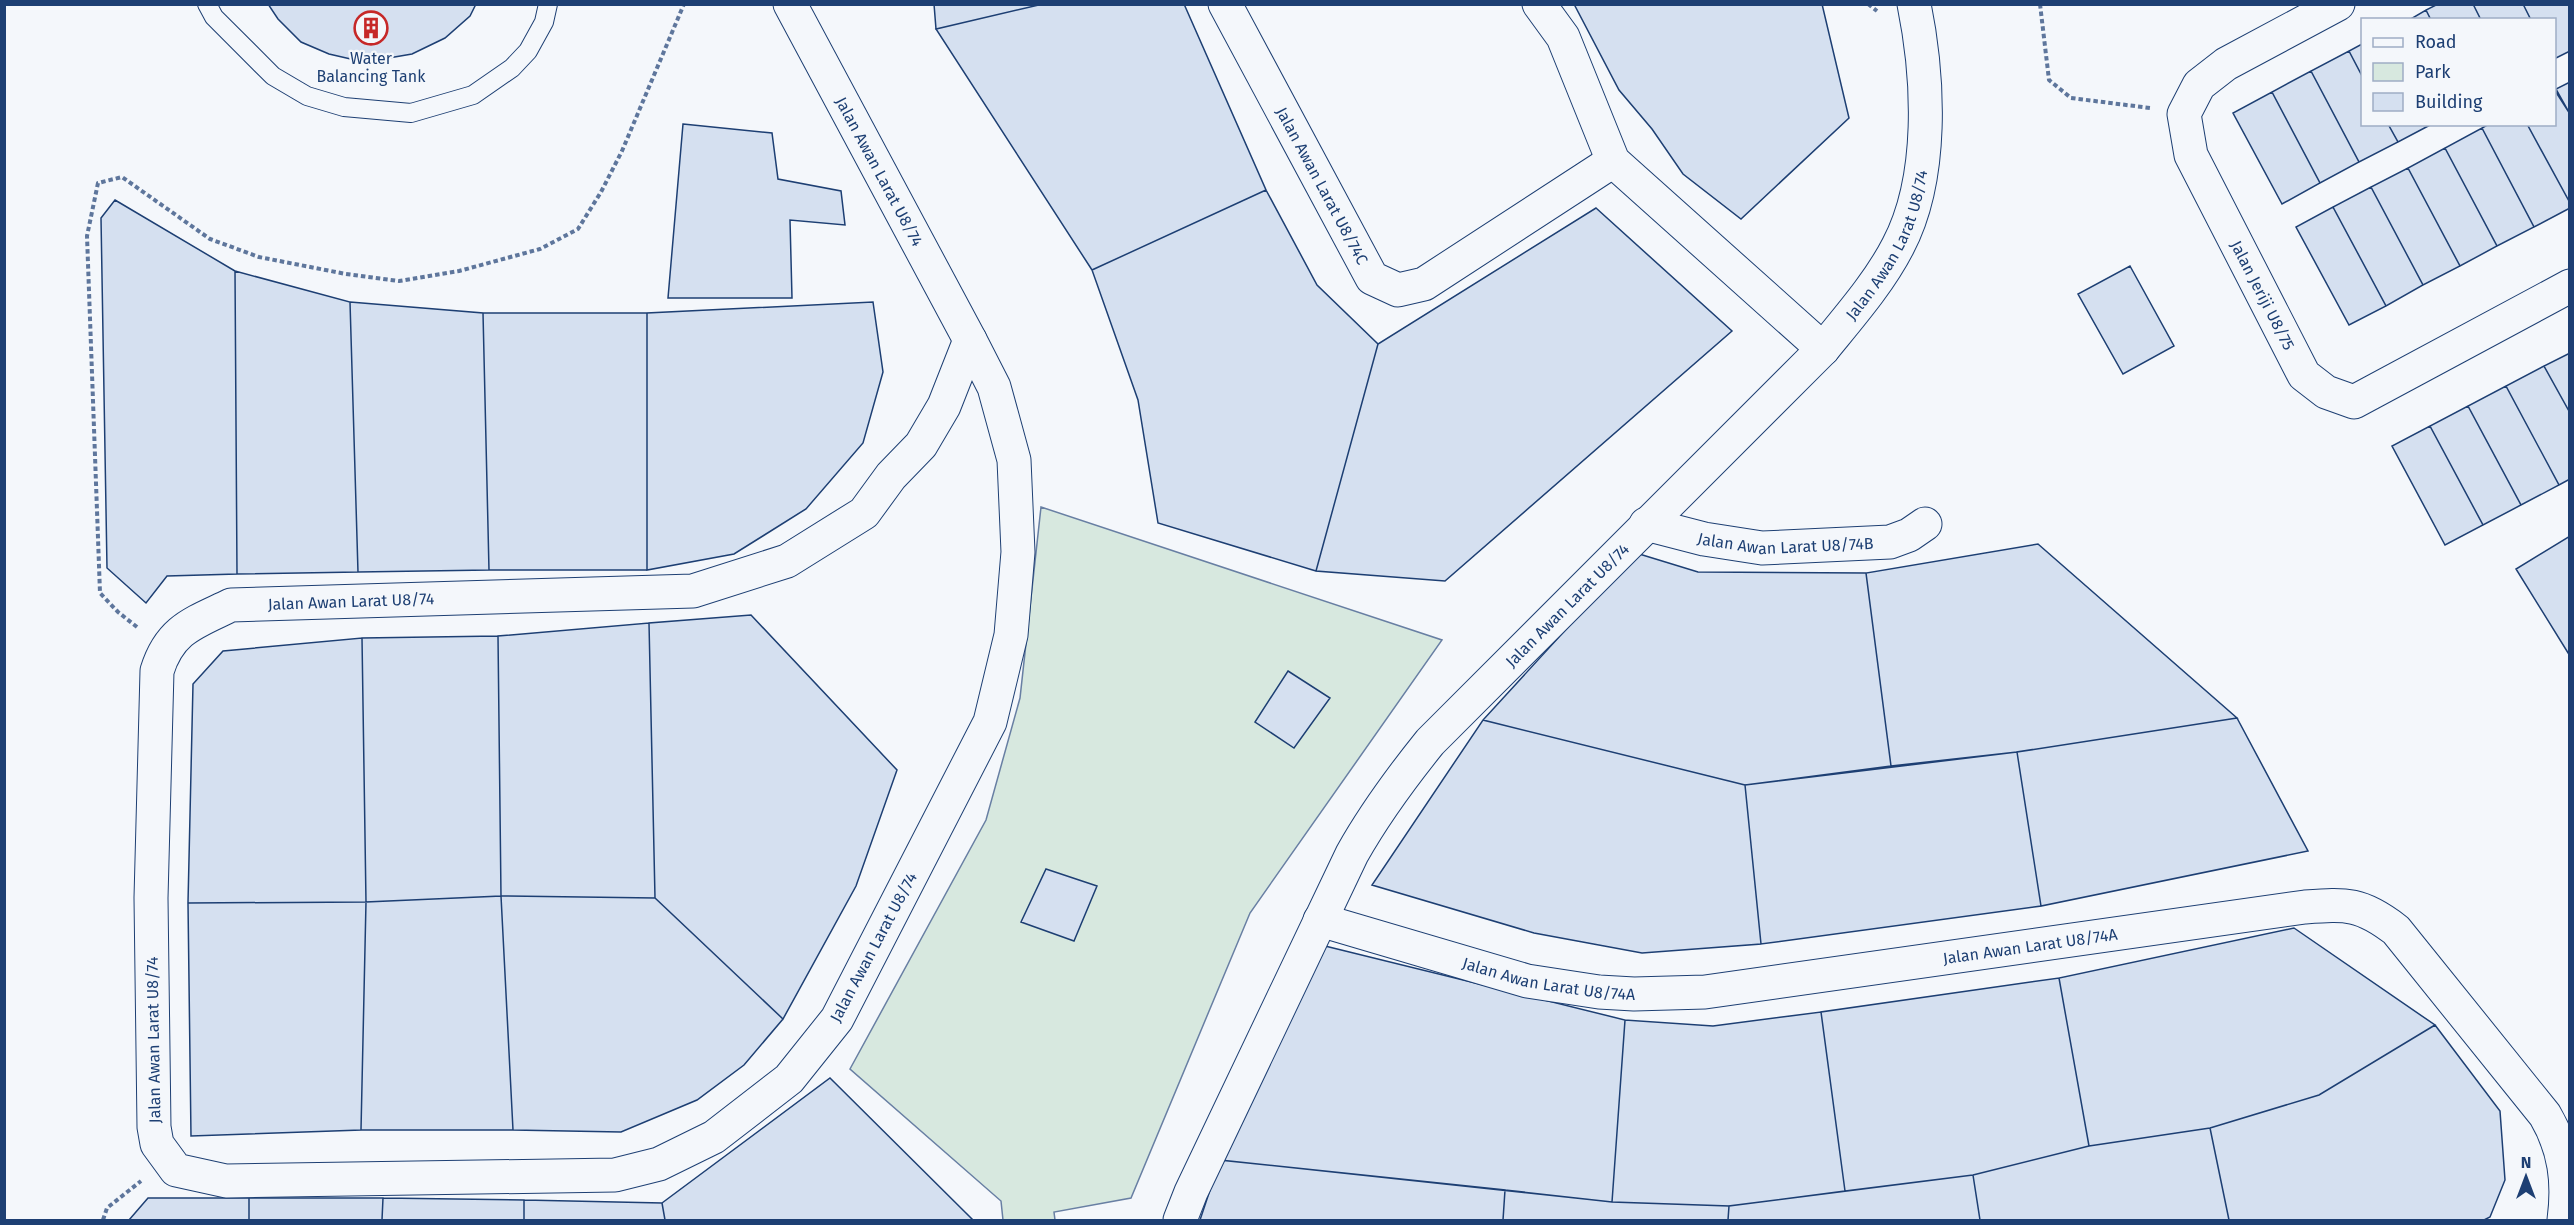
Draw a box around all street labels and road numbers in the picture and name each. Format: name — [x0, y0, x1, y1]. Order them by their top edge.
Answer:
street label: Jalan Awan Larat U8/74 — [832, 94, 927, 250]
street label: Jalan Awan Larat U8/74C — [1272, 104, 1372, 268]
street label: Jalan Awan Larat U8/74 — [1842, 168, 1931, 324]
street label: Jalan Jeriji U8/75 — [2227, 237, 2299, 353]
street label: Jalan Awan Larat U8/74B — [1695, 529, 1874, 558]
street label: Jalan Awan Larat U8/74 — [1502, 539, 1634, 671]
street label: Jalan Awan Larat U8/74 — [267, 589, 435, 614]
street label: Jalan Awan Larat U8/74 — [826, 869, 921, 1025]
street label: Jalan Awan Larat U8/74A — [1942, 925, 2119, 968]
street label: Jalan Awan Larat U8/74A — [1460, 953, 1637, 1004]
street label: Jalan Awan Larat U8/74 — [143, 956, 164, 1123]

